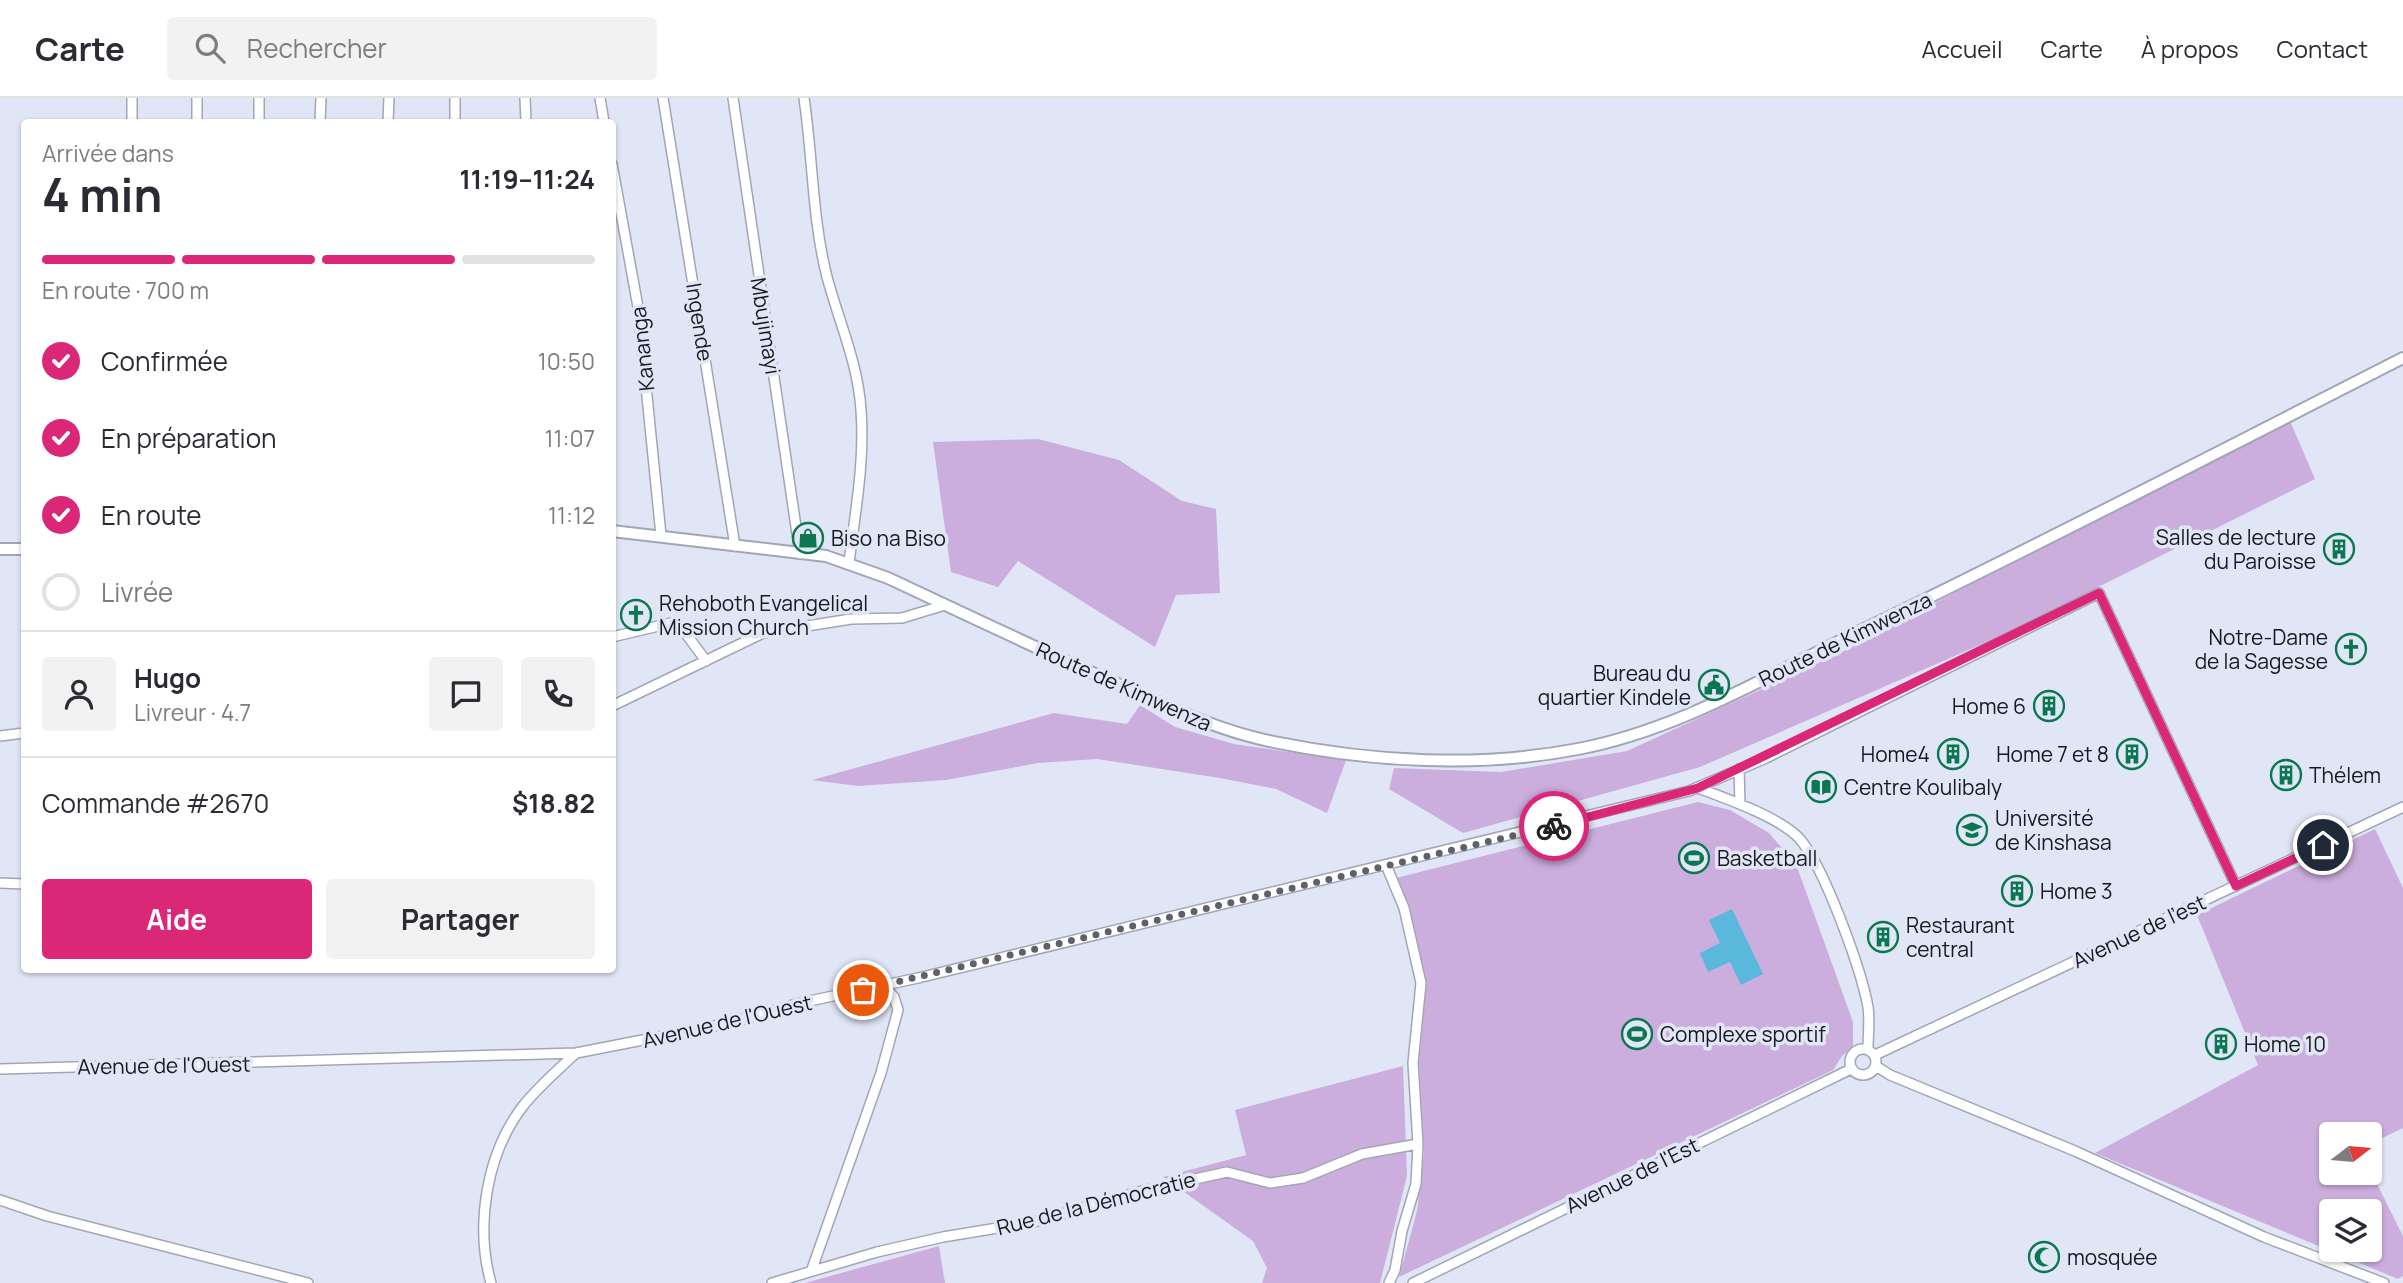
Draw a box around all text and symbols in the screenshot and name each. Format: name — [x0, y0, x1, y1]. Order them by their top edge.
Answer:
search box — [167, 17, 657, 80]
text: Carte — [35, 26, 125, 71]
icon: search — [191, 29, 229, 67]
text: Rechercher — [247, 30, 387, 66]
text: Accueil — [1922, 32, 2002, 65]
text: Carte — [2040, 32, 2103, 65]
text: À propos — [2141, 32, 2239, 65]
text: Contact — [2277, 32, 2368, 65]
text: Arrivée dans — [42, 137, 174, 169]
text: 11:19–11:24 — [459, 161, 595, 197]
text: 4 min — [42, 163, 162, 226]
text: En route · 700 m — [42, 274, 209, 306]
street label: Mbujimayi — [745, 276, 787, 376]
street label: Ingende — [680, 281, 720, 363]
street label: Kananga — [624, 305, 660, 393]
icon: check — [42, 342, 80, 380]
text: Confirmée — [101, 343, 228, 379]
text: 10:50 — [538, 345, 595, 377]
icon: check — [42, 419, 80, 457]
text: En préparation — [101, 420, 276, 456]
text: 11:07 — [545, 422, 595, 454]
icon: check — [42, 496, 80, 534]
text: En route — [101, 497, 202, 533]
text: 11:12 — [548, 499, 595, 531]
shop icon: Biso na Biso — [791, 521, 825, 555]
place label: Salles de lecture du Paroisse — [2156, 523, 2316, 575]
place label: Biso na Biso — [831, 524, 946, 552]
building icon: Salles de lecture du Paroisse — [2322, 532, 2356, 566]
text: Livrée — [101, 574, 173, 610]
street label: Route de Kimwenza — [1754, 585, 1936, 693]
place label: Rehoboth Evangelical Mission Church — [659, 589, 868, 641]
church icon: Rehoboth Evangelical Mission Church — [619, 598, 653, 632]
place label: Notre-Dame de la Sagesse — [2195, 623, 2328, 675]
church icon: Notre-Dame de la Sagesse — [2334, 632, 2368, 666]
street label: Route de Kimwenza — [1032, 635, 1216, 737]
button: person — [42, 657, 116, 731]
button: chat — [429, 657, 503, 731]
button: phone — [521, 657, 595, 731]
place label: Bureau du quartier Kindele — [1538, 659, 1691, 711]
text: Hugo — [134, 660, 201, 696]
public building icon: Bureau du quartier Kindele — [1697, 668, 1731, 702]
building icon: Home 6 — [2032, 689, 2066, 723]
place label: Home 6 — [1952, 692, 2026, 720]
text: Livreur · 4.7 — [134, 696, 251, 728]
building icon: Home4 — [1936, 737, 1970, 771]
building icon: Home 7 et 8 — [2115, 737, 2149, 771]
place label: Home4 — [1861, 740, 1930, 768]
place label: Home 7 et 8 — [1996, 740, 2109, 768]
building icon: Thélem — [2269, 758, 2303, 792]
place label: Thélem — [2309, 761, 2381, 789]
library icon: Centre Koulibaly — [1804, 770, 1838, 804]
place label: Centre Koulibaly — [1844, 773, 2002, 801]
text: Commande #2670 — [42, 785, 269, 821]
text: $18.82 — [512, 785, 595, 821]
courier — [1519, 791, 1589, 861]
place label: Université de Kinshasa — [1995, 804, 2112, 856]
icon: bike — [1535, 807, 1573, 845]
school or university icon: Université de Kinshasa — [1955, 813, 1989, 847]
pin — [2293, 815, 2353, 875]
icon: home — [2304, 826, 2342, 864]
sports icon: Basketball — [1677, 841, 1711, 875]
place label: Basketball — [1717, 844, 1817, 872]
building icon: Home 3 — [2000, 874, 2034, 908]
place label: Home 3 — [2040, 877, 2113, 905]
button: Aide — [42, 879, 312, 959]
button: Partager — [326, 879, 595, 959]
street label: Avenue de l'est — [2068, 888, 2210, 974]
place label: Restaurant central — [1906, 911, 2015, 963]
building icon: Restaurant central — [1866, 920, 1900, 954]
pin — [833, 960, 893, 1020]
icon: bag — [844, 971, 882, 1009]
street label: Avenue de l'Ouest — [639, 988, 815, 1054]
sports icon: Complexe sportif — [1620, 1017, 1654, 1051]
place label: Complexe sportif — [1660, 1020, 1826, 1048]
building icon: Home 10 — [2204, 1027, 2238, 1061]
place label: Home 10 — [2244, 1030, 2326, 1058]
street label: Avenue de l'Ouest — [77, 1049, 251, 1081]
north arrow — [2319, 1122, 2382, 1185]
map controls — [2319, 1122, 2382, 1262]
street label: Avenue de l'Est — [1561, 1131, 1703, 1219]
street label: Rue de la Démocratie — [994, 1165, 1198, 1241]
button: layers — [2319, 1199, 2382, 1262]
mosque icon: mosquée — [2027, 1240, 2061, 1274]
place label: mosquée — [2067, 1243, 2158, 1271]

